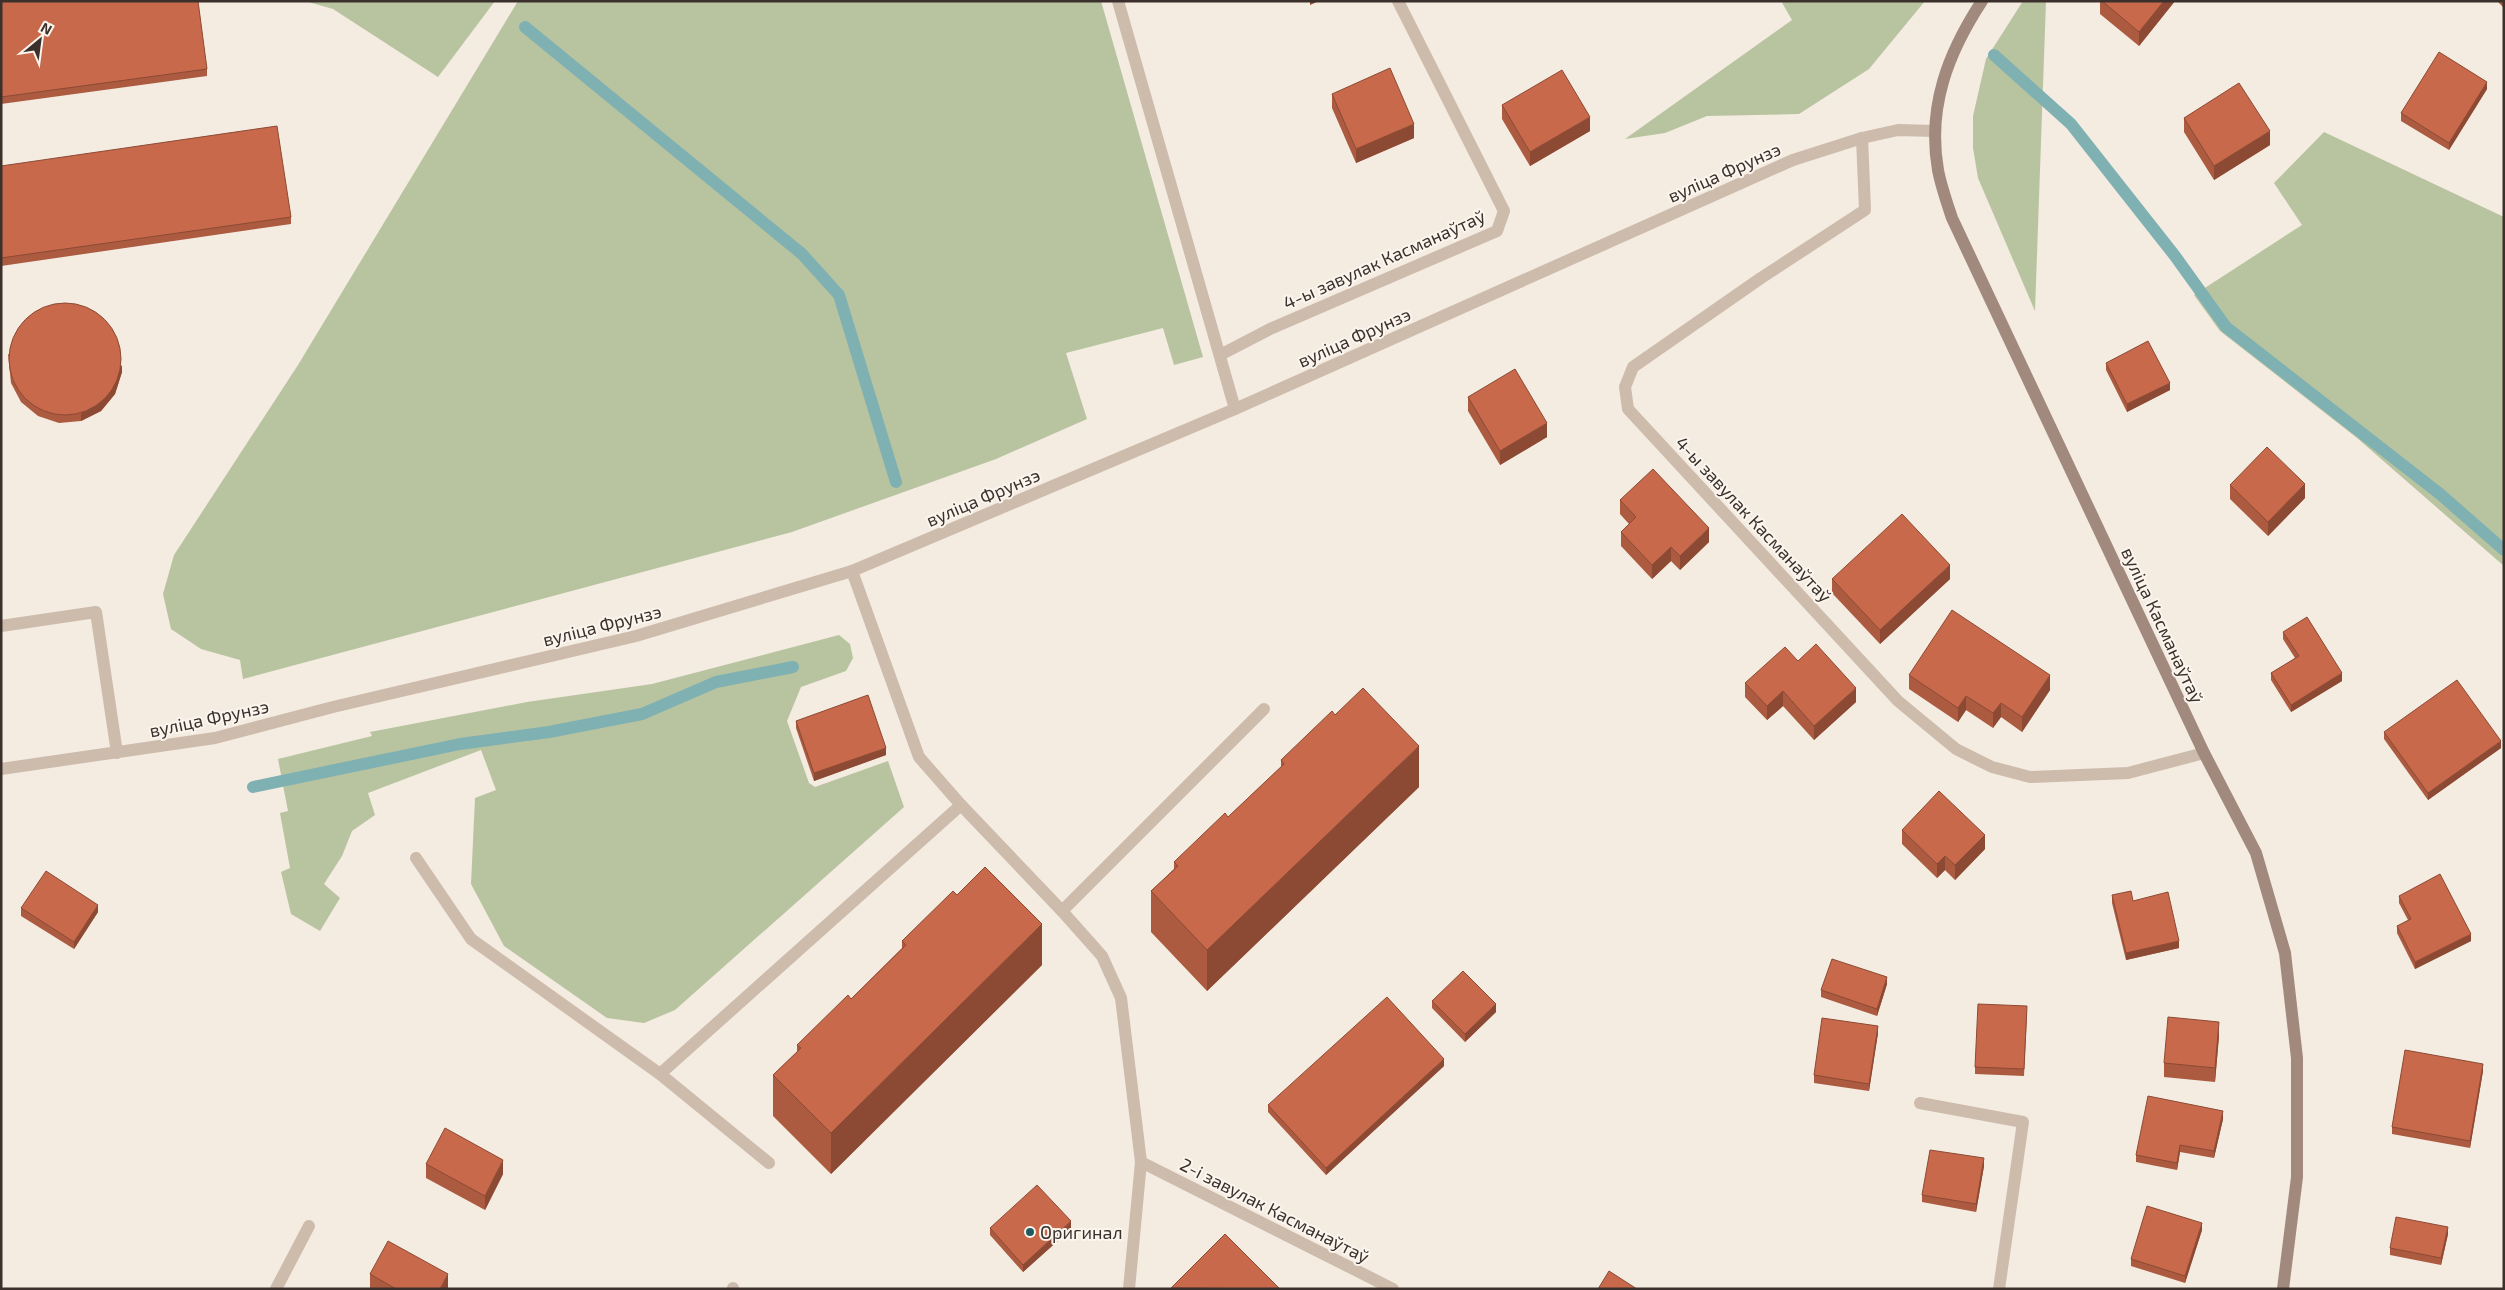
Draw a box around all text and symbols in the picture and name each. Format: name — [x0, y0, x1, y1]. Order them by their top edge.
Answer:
north arrow — [15, 15, 65, 65]
text: N — [38, 18, 55, 38]
street label: вуліца Фрунзэ — [1664, 137, 1784, 207]
street label: 4-ы завулак Касманаўтаў — [1280, 204, 1489, 314]
street label: вуліца Фрунзэ — [1294, 302, 1414, 372]
street label: 4-ы завулак Касманаўтаў — [1671, 431, 1837, 607]
street label: вуліца Фрунзэ — [923, 463, 1043, 531]
street label: вуліца Касманаўтаў — [2117, 544, 2209, 707]
street label: вуліца Фрунзэ — [540, 600, 664, 650]
street label: вуліца Фрунзэ — [147, 695, 271, 741]
street label: 2-і завулак Касманаўтаў — [1177, 1153, 1374, 1268]
place label: Оригинал — [1040, 1221, 1123, 1243]
marker: Оригинал — [1024, 1226, 1036, 1238]

